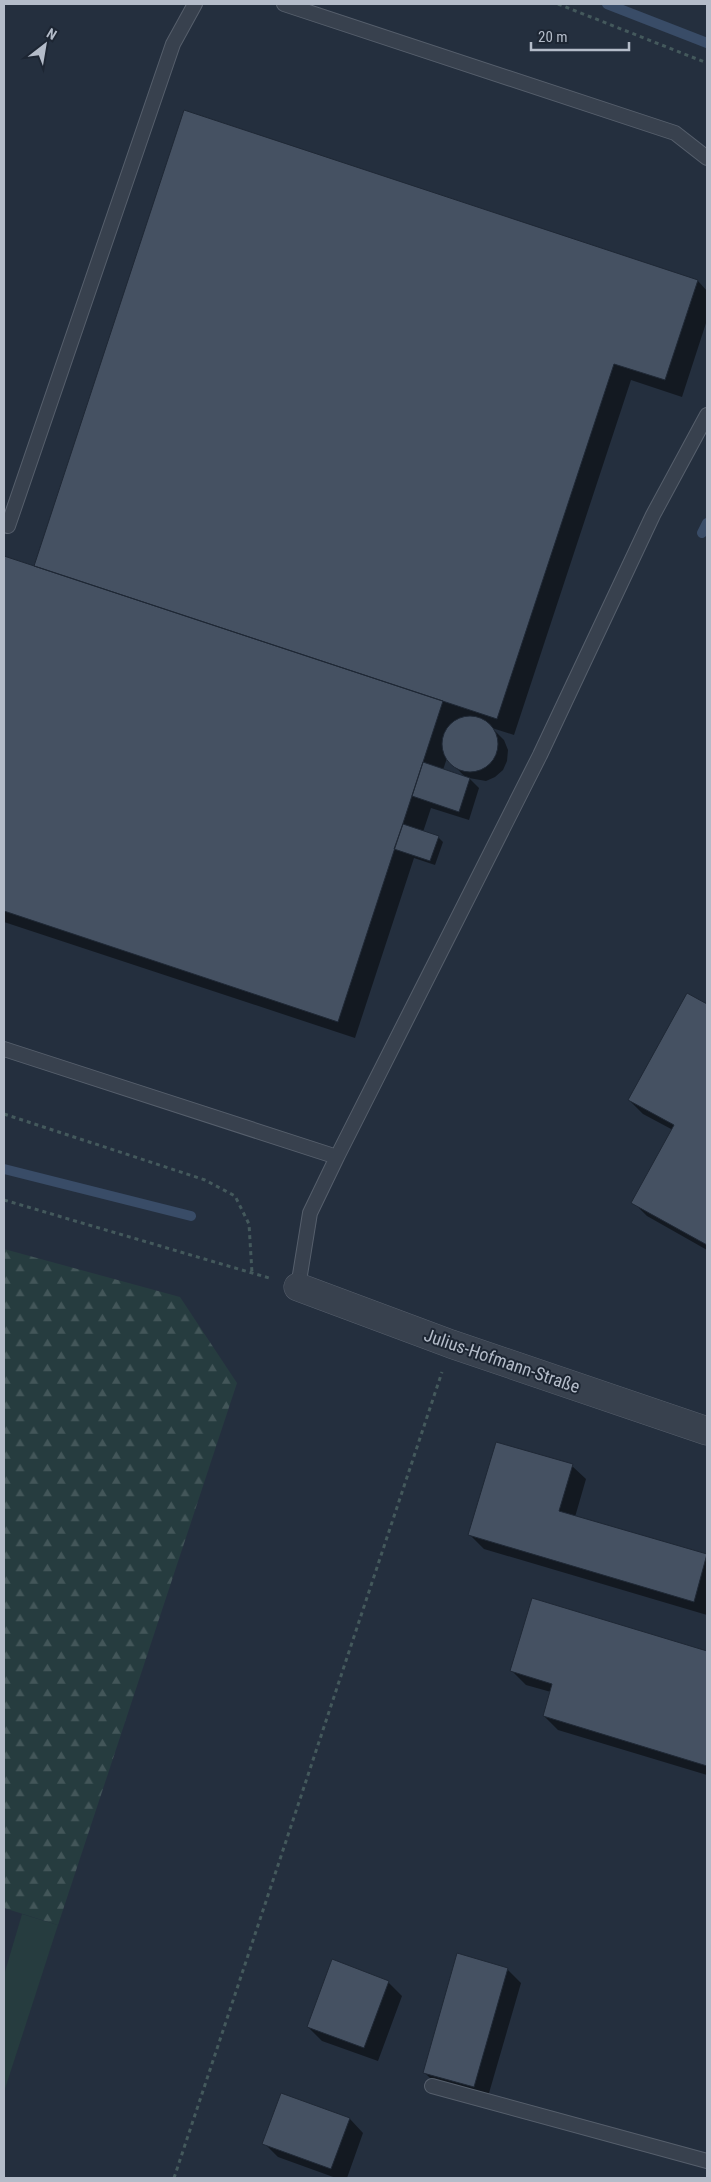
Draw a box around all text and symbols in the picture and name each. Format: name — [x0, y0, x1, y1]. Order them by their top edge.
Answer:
north arrow — [20, 20, 70, 70]
scale bar — [531, 20, 628, 52]
text: N — [44, 25, 59, 43]
text: 20 m — [538, 28, 568, 46]
street label: Julius-Hofmann-Straße — [422, 1324, 583, 1397]

